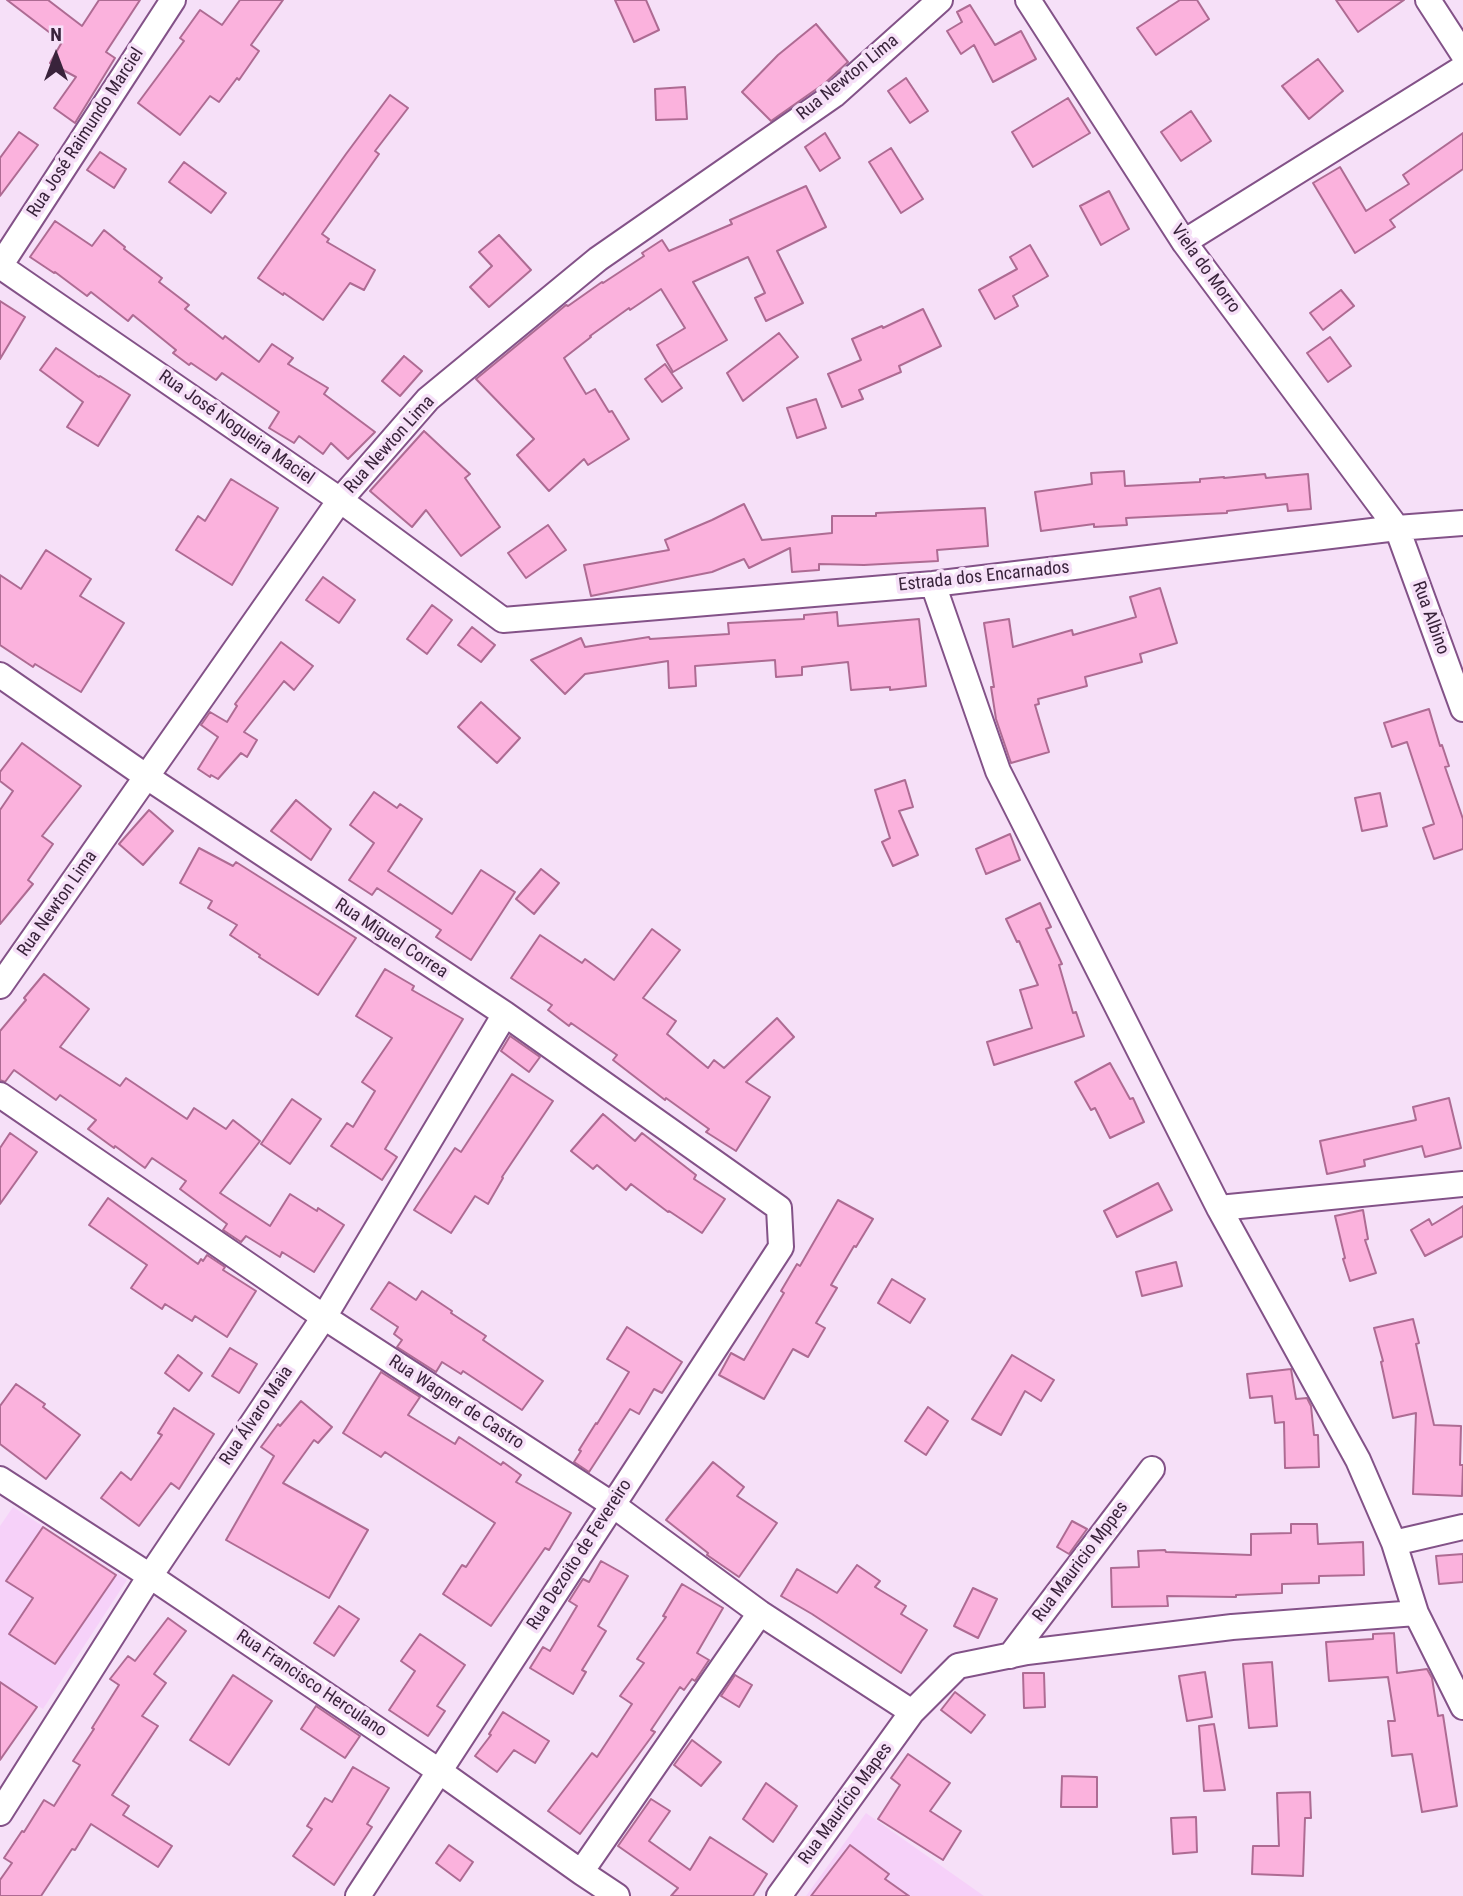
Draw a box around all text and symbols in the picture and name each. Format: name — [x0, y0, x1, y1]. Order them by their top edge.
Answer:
north arrow — [21, 21, 91, 91]
text: N — [50, 23, 62, 46]
street label: Rua Newton Lima — [793, 31, 903, 125]
street label: Rua José Raimundo Marciel — [23, 44, 149, 222]
street label: Viela do Morro — [1166, 221, 1244, 317]
street label: Rua José Nogueira Maciel — [154, 366, 318, 490]
street label: Rua Newton Lima — [340, 392, 440, 498]
street label: Estrada dos Encarnados — [897, 557, 1071, 597]
street label: Rua Albino — [1407, 578, 1453, 658]
street label: Rua Newton Lima — [14, 847, 102, 961]
street label: Rua Miguel Correa — [331, 895, 451, 983]
street label: Rua Wagner de Castro — [384, 1351, 528, 1455]
street label: Rua Álvaro Maia — [216, 1362, 298, 1470]
street label: Rua Dezoito de Fevereiro — [523, 1476, 637, 1634]
street label: Rua Mauricio Mppes — [1029, 1498, 1133, 1626]
street label: Rua Francisco Herculano — [232, 1626, 390, 1742]
street label: Rua Maurício Mapes — [795, 1739, 897, 1869]

